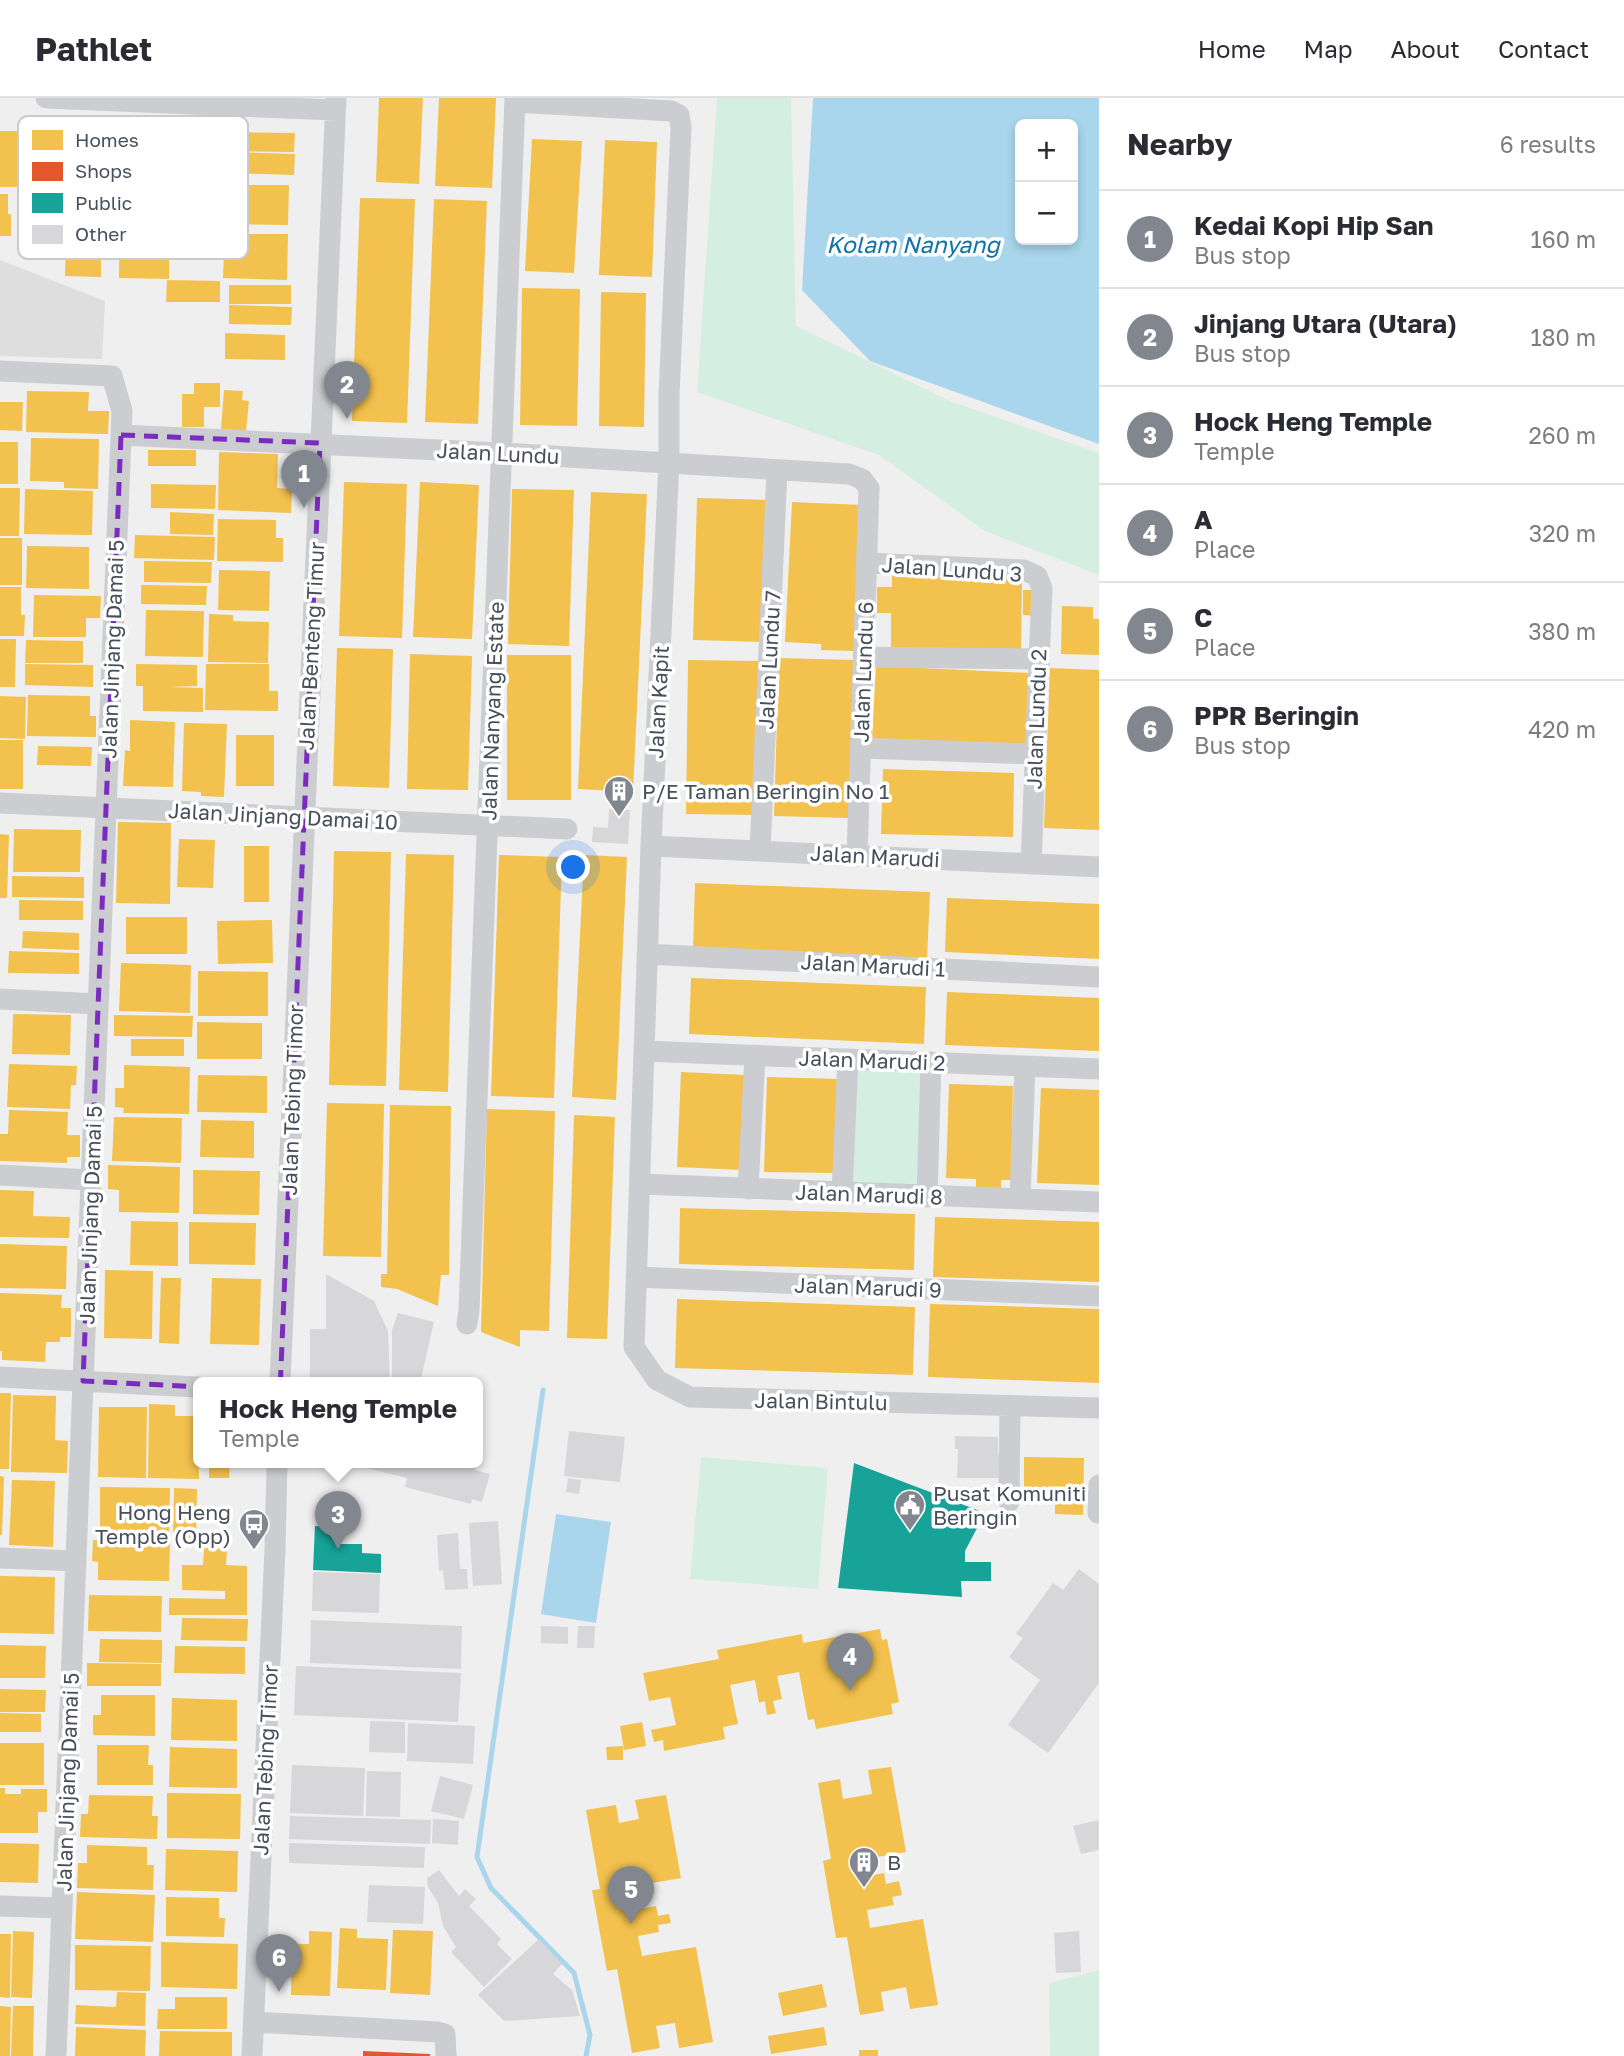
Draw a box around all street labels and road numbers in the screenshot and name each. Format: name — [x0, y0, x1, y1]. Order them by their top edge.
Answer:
street label: Jalan Lundu — [436, 437, 560, 469]
street label: Jalan Jinjang Damai 5 — [95, 539, 129, 759]
street label: Jalan Benteng Timur — [293, 541, 329, 751]
street label: Jalan Lundu 3 — [881, 551, 1023, 587]
street label: Jalan Lundu 7 — [752, 590, 786, 730]
street label: Jalan Nanyang Estate — [475, 601, 509, 821]
street label: Jalan Lundu 6 — [848, 601, 878, 743]
street label: Jalan Kapit — [642, 645, 674, 759]
street label: Jalan Lundu 2 — [1021, 648, 1051, 790]
street label: Jalan Jinjang Damai 10 — [167, 797, 399, 835]
street label: Jalan Marudi — [810, 840, 940, 872]
street label: Jalan Marudi 1 — [800, 948, 946, 982]
street label: Jalan Tebing Timor — [276, 1004, 308, 1196]
street label: Jalan Marudi 2 — [798, 1044, 946, 1076]
street label: Jalan Jinjang Damai 5 — [73, 1105, 107, 1325]
street label: Jalan Marudi 8 — [795, 1178, 943, 1210]
street label: Jalan Marudi 9 — [794, 1271, 942, 1303]
street label: Jalan Bintulu — [754, 1387, 888, 1415]
street label: Jalan Tebing Timor — [247, 1664, 283, 1856]
street label: Jalan Jinjang Damai 5 — [50, 1672, 84, 1892]

